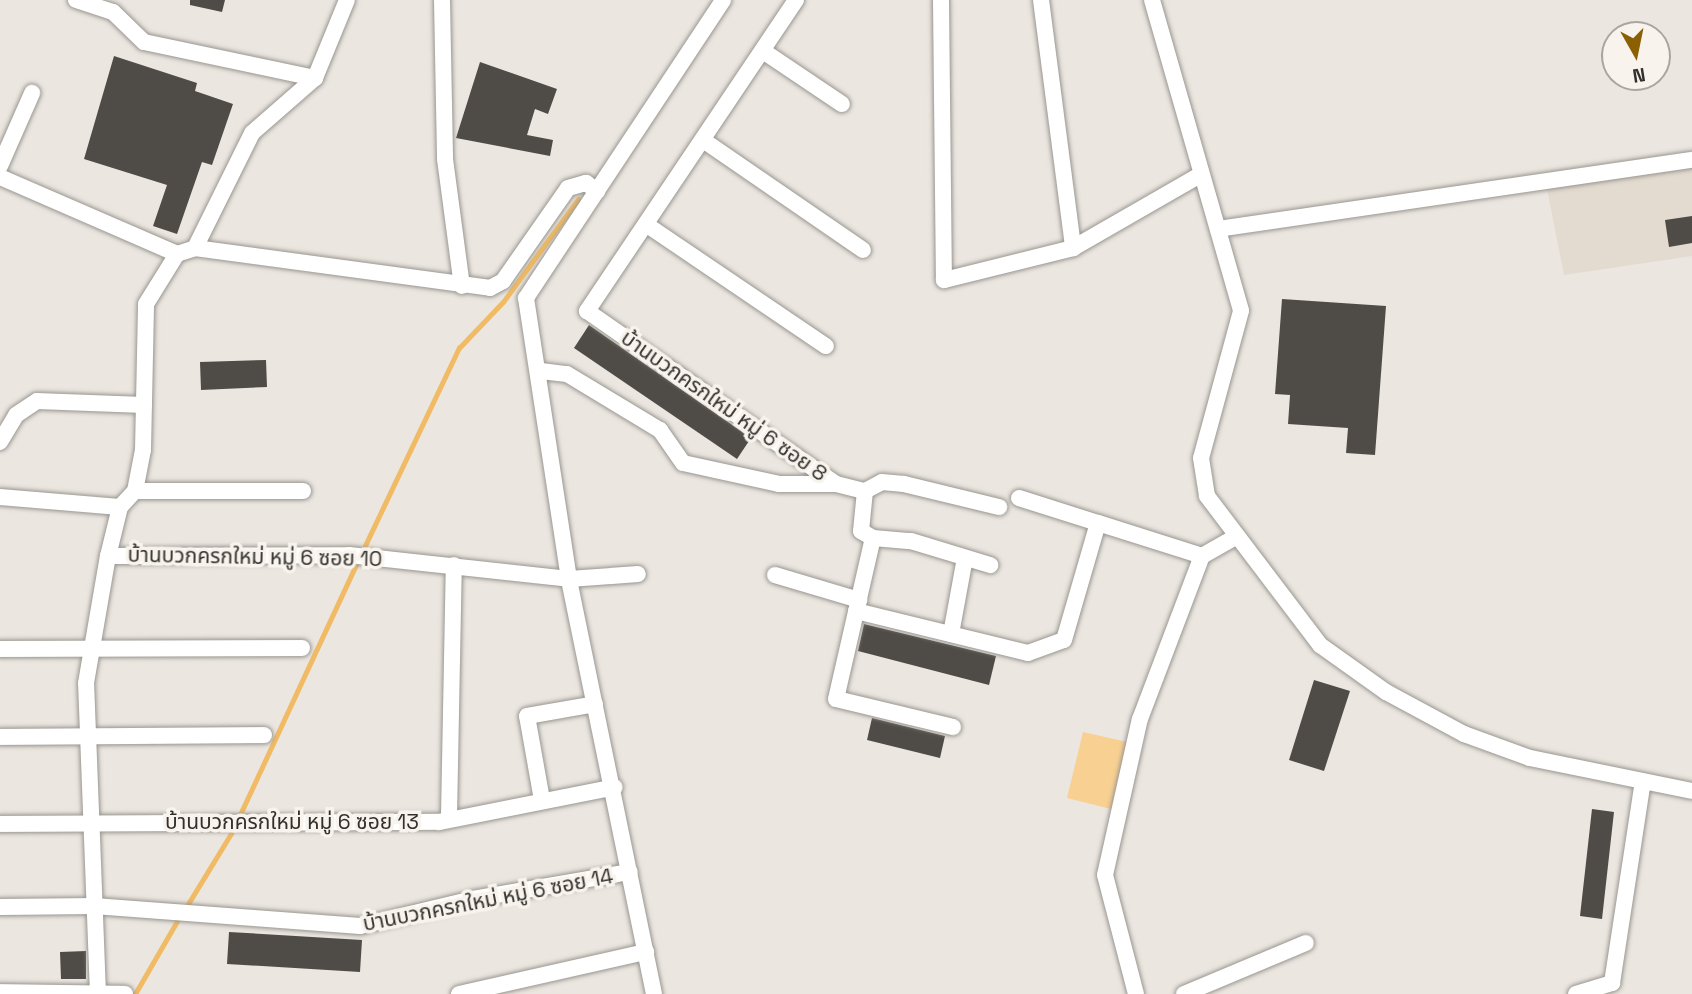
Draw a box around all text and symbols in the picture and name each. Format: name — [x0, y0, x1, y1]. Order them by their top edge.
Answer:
north arrow — [1601, 21, 1671, 91]
text: N — [1631, 62, 1647, 89]
street label: บ้านบวกครกใหม่ หมู่ 6 ซอย 8 — [616, 325, 832, 487]
street label: บ้านบวกครกใหม่ หมู่ 6 ซอย 10 — [127, 542, 383, 572]
street label: บ้านบวกครกใหม่ หมู่ 6 ซอย 13 — [165, 809, 419, 835]
street label: บ้านบวกครกใหม่ หมู่ 6 ซอย 14 — [361, 863, 615, 937]

